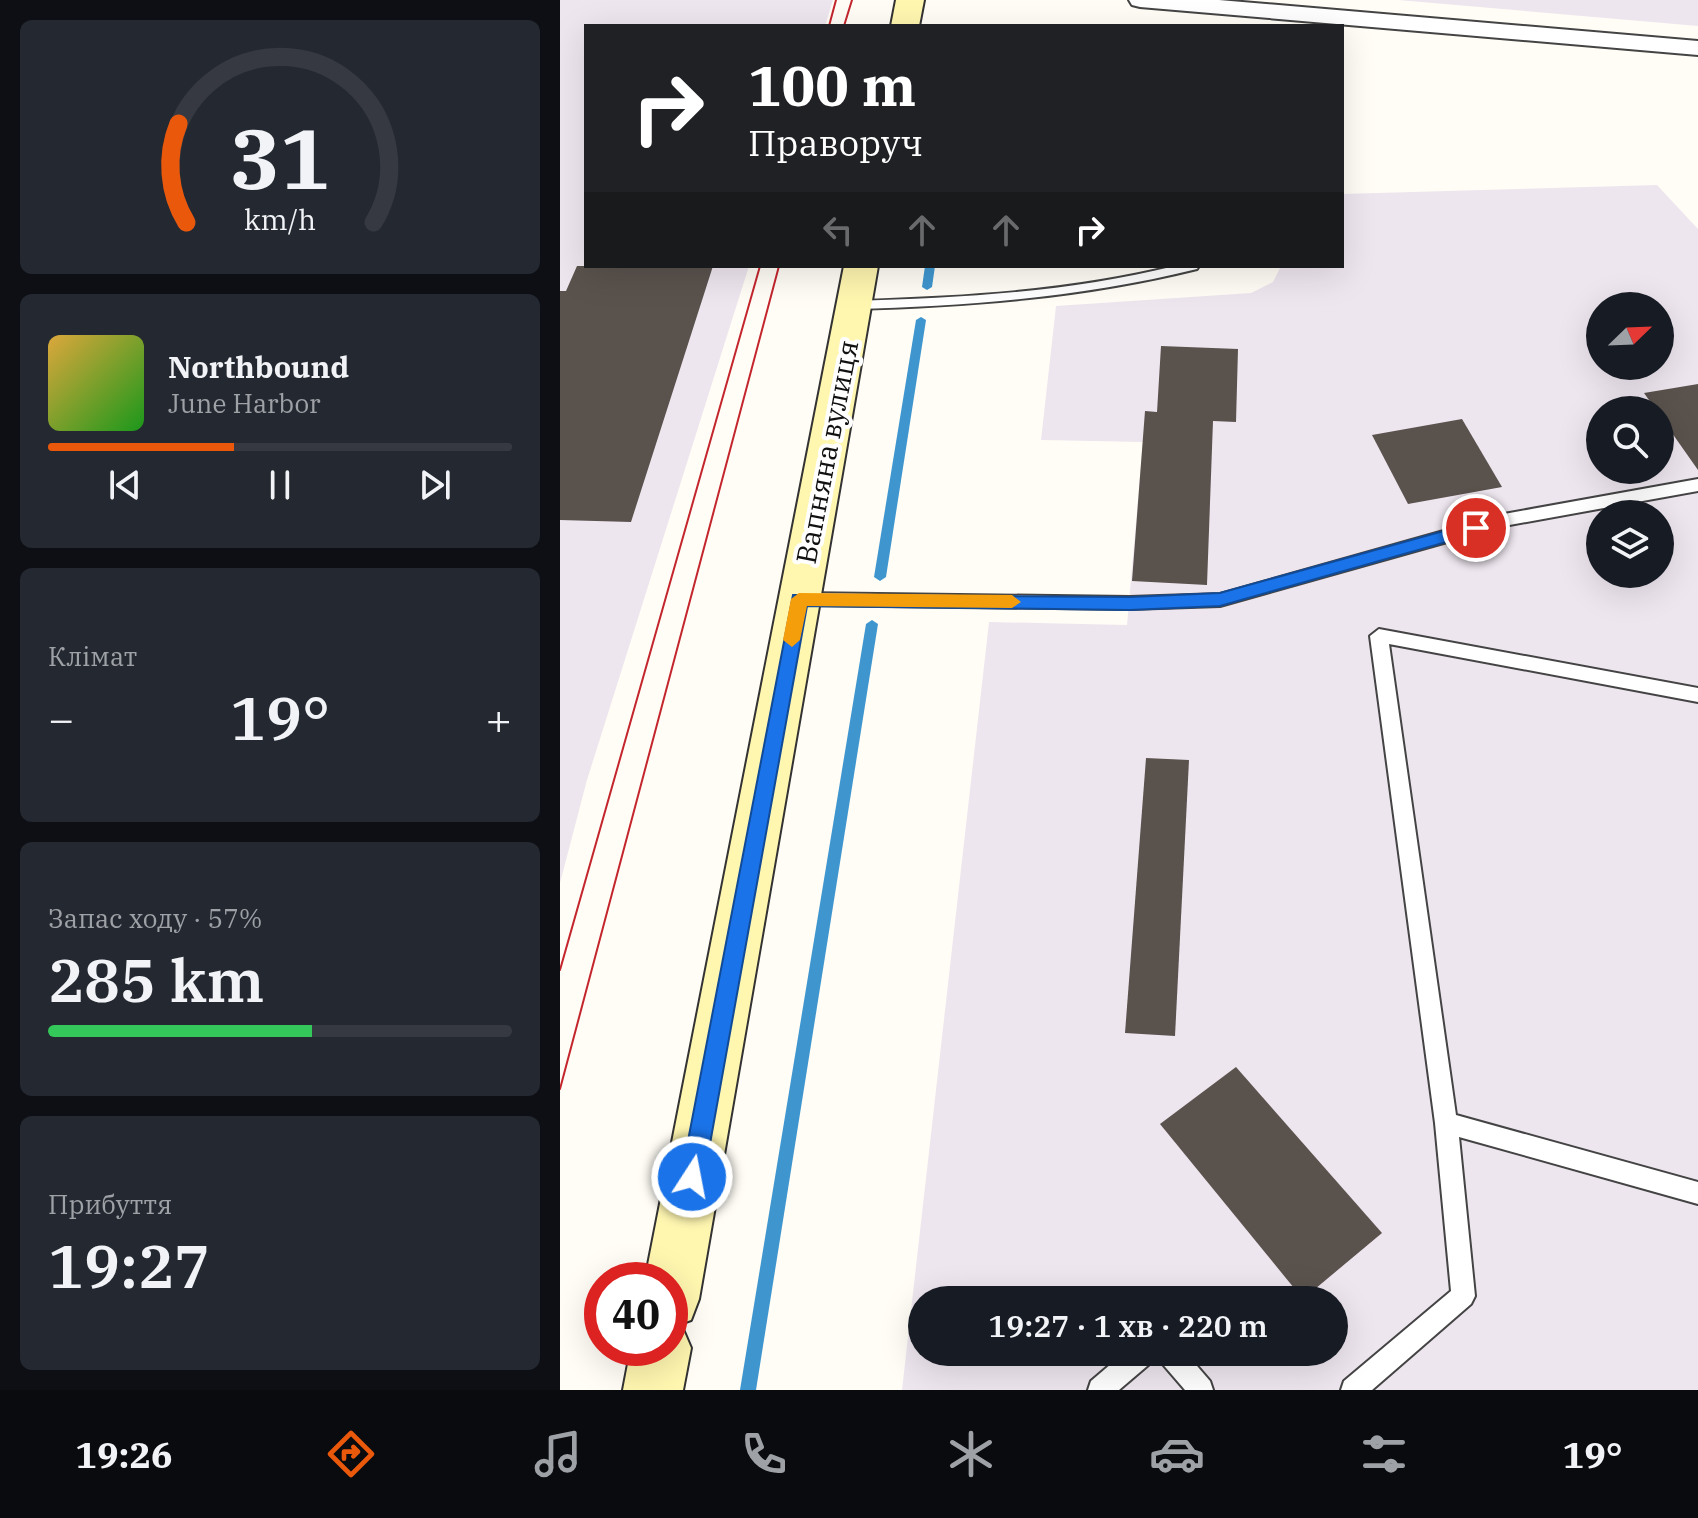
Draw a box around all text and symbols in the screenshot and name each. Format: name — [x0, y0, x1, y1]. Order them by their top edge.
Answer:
text: 100 m — [748, 49, 916, 121]
icon: right — [616, 56, 720, 160]
text: 31 — [230, 104, 330, 212]
text: Праворуч — [748, 119, 923, 166]
text: km/h — [244, 201, 316, 238]
icon: left — [816, 208, 860, 252]
icon: ahead — [900, 208, 944, 252]
icon: ahead — [984, 208, 1028, 252]
icon: right — [1068, 208, 1112, 252]
north arrow — [1586, 292, 1674, 380]
map controls — [1586, 292, 1674, 588]
street label: Вапняна вулиця — [787, 337, 866, 567]
text: Northbound — [168, 347, 349, 386]
text: June Harbor — [168, 386, 321, 420]
button: search — [1586, 396, 1674, 484]
icon: previous — [103, 463, 147, 507]
icon: pause — [258, 463, 302, 507]
icon: next — [413, 463, 457, 507]
pin — [1442, 494, 1510, 562]
button: layers — [1586, 500, 1674, 588]
icon: arrive — [1454, 506, 1498, 550]
text: Клімат — [48, 639, 137, 673]
text: 19° — [230, 678, 330, 757]
text: − — [48, 690, 74, 747]
text: + — [486, 690, 512, 747]
text: Запас ходу · 57% — [48, 901, 263, 935]
text: 285 km — [48, 940, 264, 1019]
position arrow — [650, 1135, 734, 1219]
text: Прибуття — [48, 1187, 172, 1221]
text: 19:27 — [48, 1226, 210, 1305]
speed limit sign: 40 — [584, 1262, 688, 1366]
text: 19:27 · 1 хв · 220 m — [988, 1306, 1268, 1345]
icon: directions — [323, 1426, 379, 1482]
icon: music — [530, 1426, 586, 1482]
icon: phone — [736, 1426, 792, 1482]
icon: climate — [943, 1426, 999, 1482]
icon: car — [1149, 1426, 1205, 1482]
icon: filters — [1356, 1426, 1412, 1482]
text: 19:26 — [75, 1431, 173, 1478]
text: 19° — [1563, 1431, 1623, 1478]

